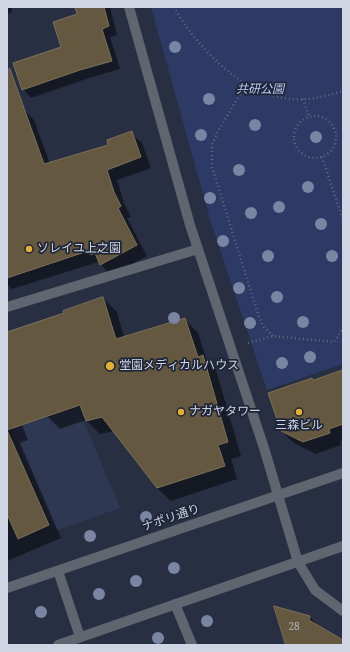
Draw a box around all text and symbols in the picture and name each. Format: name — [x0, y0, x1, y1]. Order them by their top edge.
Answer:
park label: 共研公園 — [236, 83, 284, 97]
place label: ソレイユ上之園 — [37, 242, 121, 256]
marker: ソレイユ上之園 — [24, 244, 34, 254]
place label: 堂園メディカルハウス — [119, 359, 239, 373]
marker: 堂園メディカルハウス — [104, 360, 116, 372]
place label: ナガヤタワー — [189, 405, 261, 419]
marker: ナガヤタワー — [176, 407, 186, 417]
marker: 三森ビル — [294, 407, 304, 417]
place label: 三森ビル — [275, 419, 323, 433]
street label: ナポリ通り — [140, 501, 202, 535]
house number: 28 — [288, 621, 300, 633]

